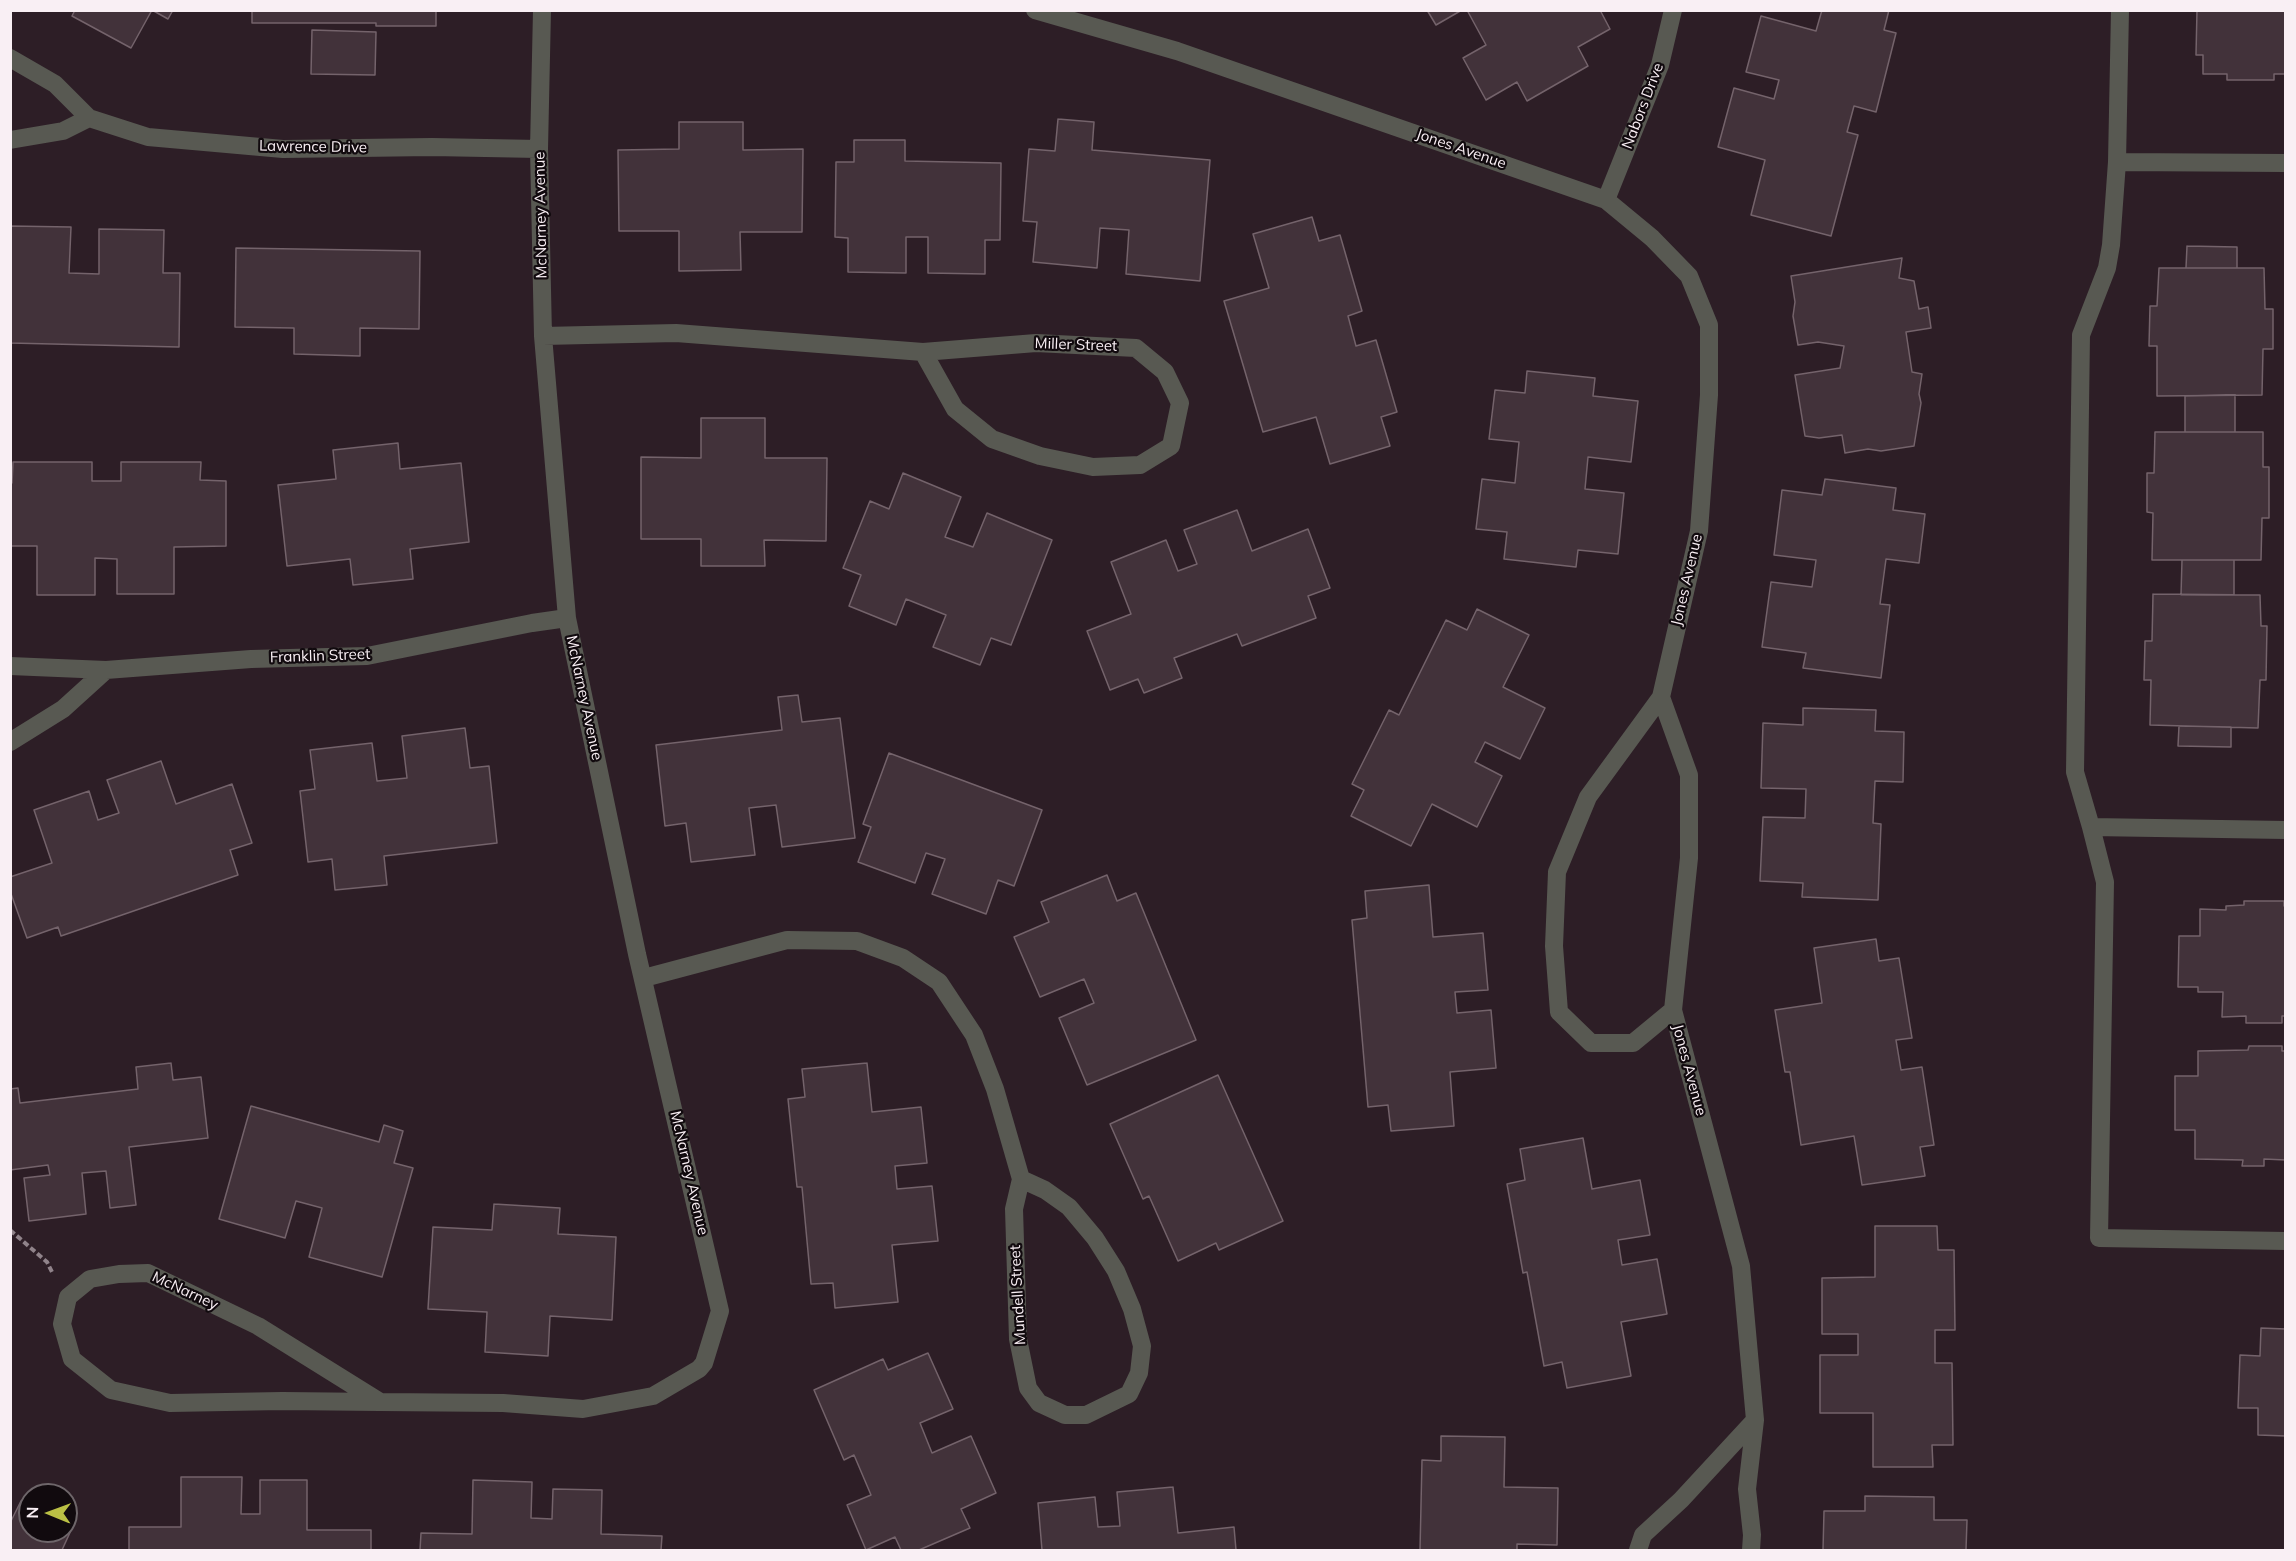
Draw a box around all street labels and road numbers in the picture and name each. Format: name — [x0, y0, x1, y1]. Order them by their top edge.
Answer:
street label: Nabors Drive — [1618, 60, 1668, 152]
street label: Jones Avenue — [1414, 125, 1508, 173]
street label: Lawrence Drive — [259, 137, 367, 157]
street label: McNarney Avenue — [531, 151, 551, 279]
street label: Miller Street — [1034, 335, 1118, 355]
street label: Jones Avenue — [1668, 532, 1706, 628]
street label: McNarney Avenue — [562, 634, 606, 762]
street label: Franklin Street — [269, 645, 371, 667]
street label: Jones Avenue — [1668, 1022, 1710, 1118]
street label: McNarney Avenue — [666, 1109, 712, 1237]
street label: Mundell Street — [1006, 1245, 1030, 1345]
street label: McNarney — [149, 1268, 221, 1314]

